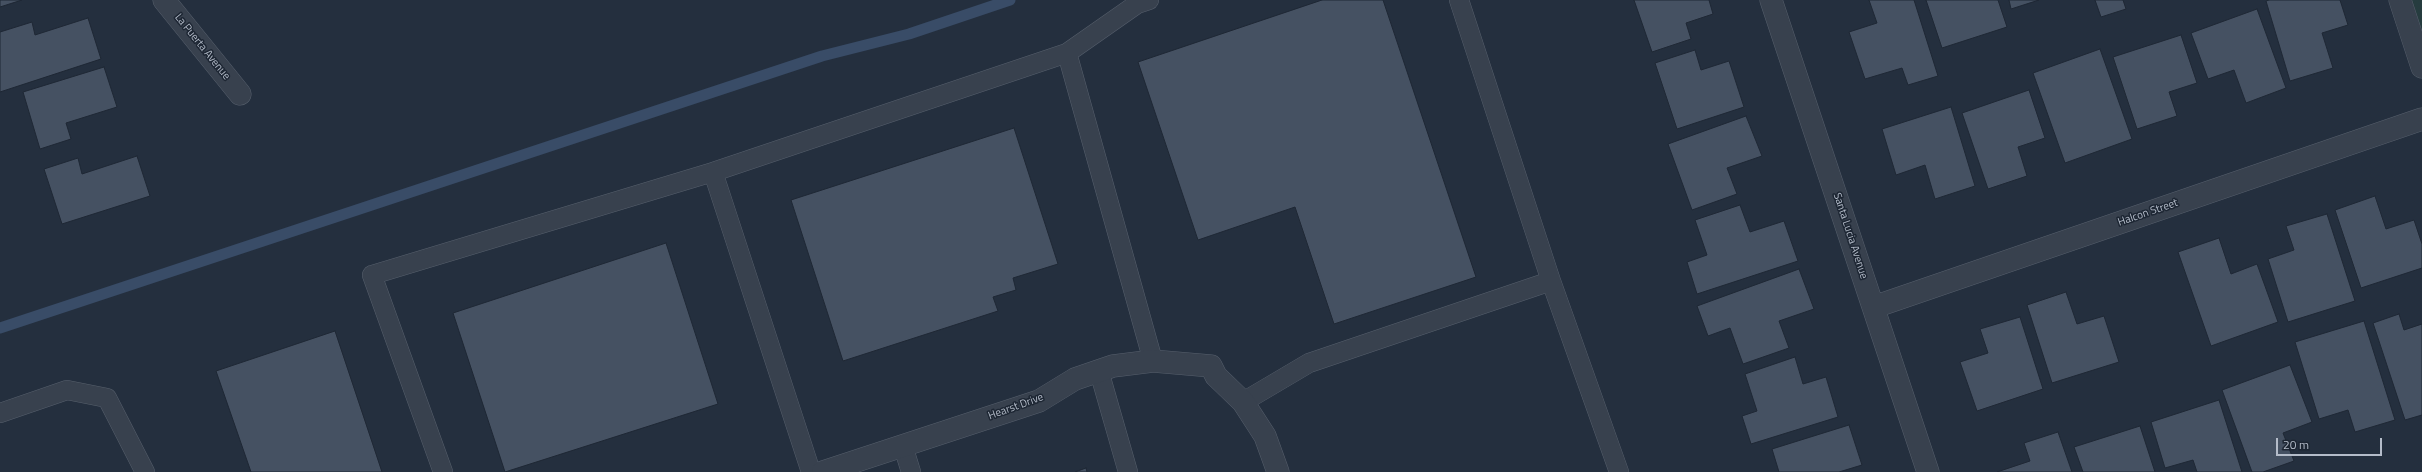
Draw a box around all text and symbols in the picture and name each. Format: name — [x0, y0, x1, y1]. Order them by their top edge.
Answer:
street label: La Puerta Avenue — [171, 11, 233, 83]
street label: Santa Lucia Avenue — [1830, 191, 1870, 281]
street label: Halcon Street — [2116, 197, 2180, 229]
street label: Hearst Drive — [987, 391, 1045, 423]
scale bar — [2278, 430, 2384, 456]
text: 20 m — [2283, 435, 2309, 454]

